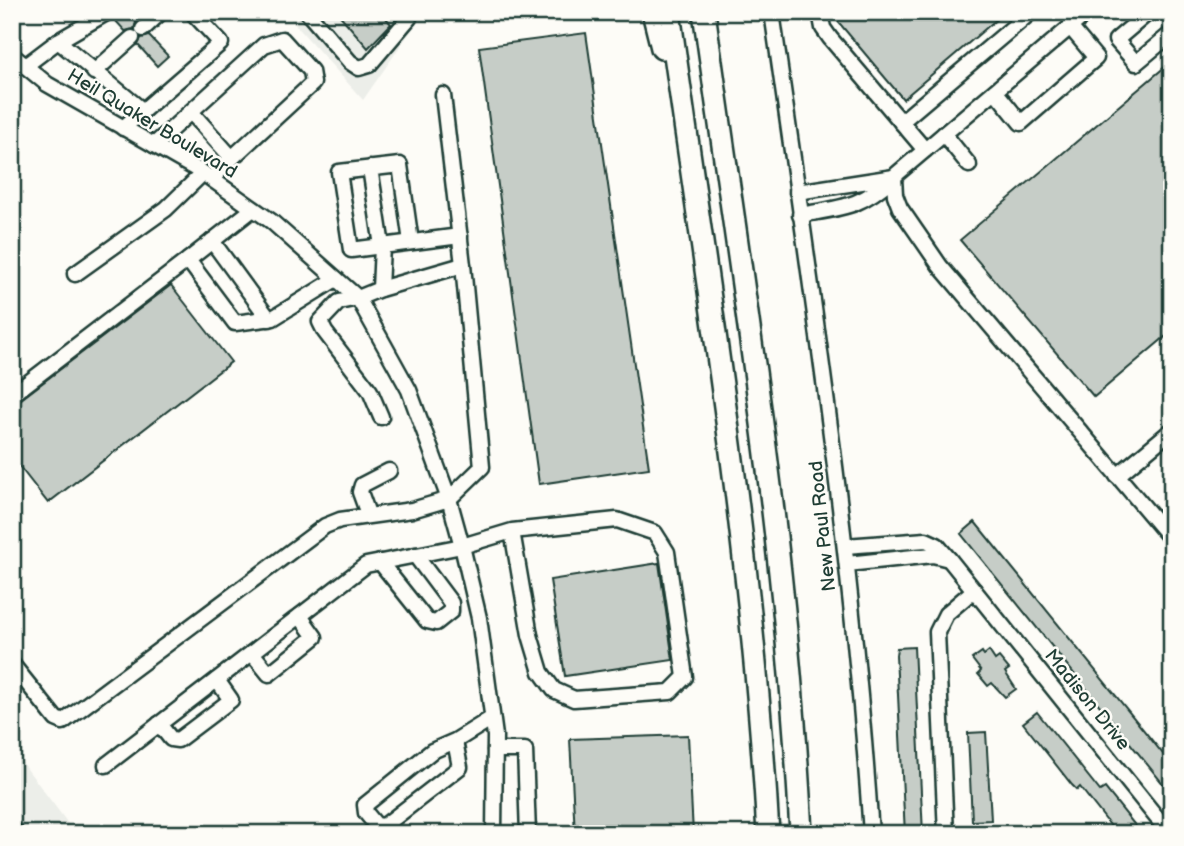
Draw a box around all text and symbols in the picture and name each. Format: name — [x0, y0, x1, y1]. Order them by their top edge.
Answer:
street label: Heil Quaker Boulevard — [63, 64, 241, 184]
street label: New Paul Road — [805, 460, 841, 592]
street label: Madison Drive — [1039, 645, 1135, 755]

